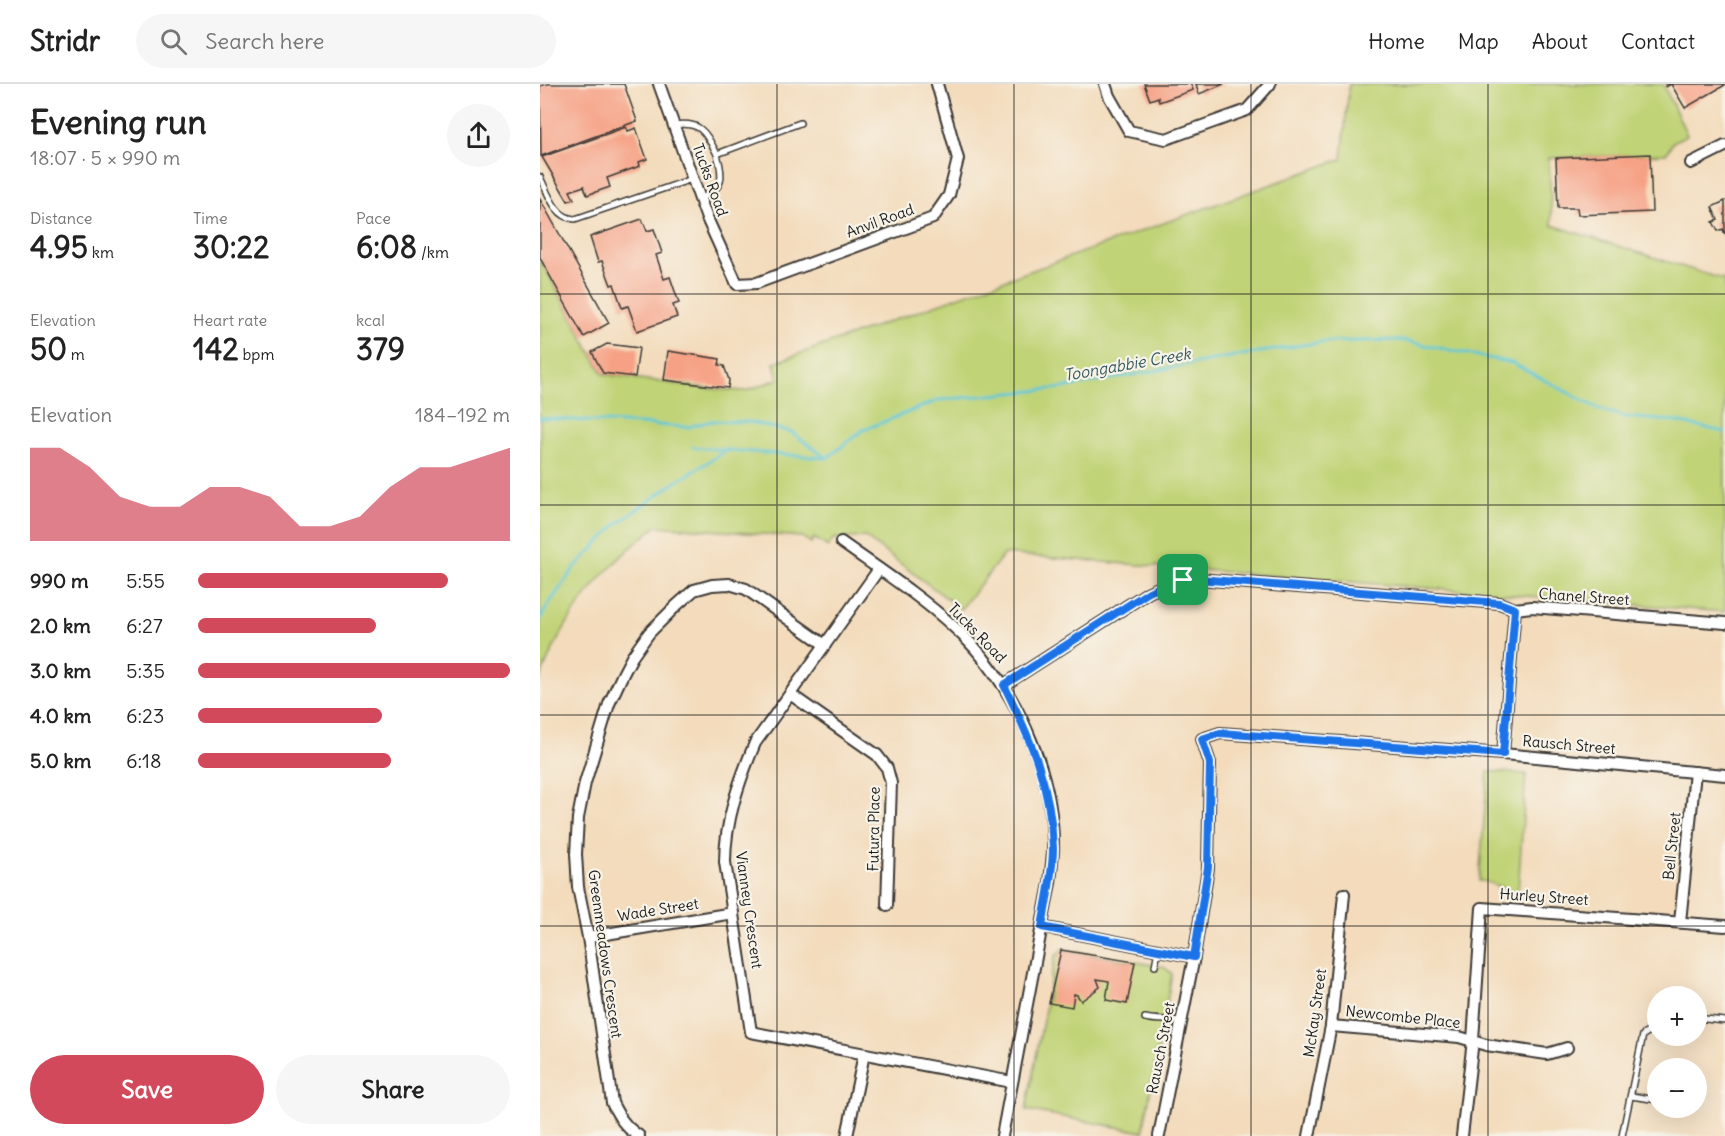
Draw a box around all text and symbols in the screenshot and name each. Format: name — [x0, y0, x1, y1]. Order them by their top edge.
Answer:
search box — [136, 14, 556, 68]
text: Stridr — [30, 23, 100, 59]
icon: search — [157, 25, 190, 58]
text: Search here — [205, 27, 324, 55]
text: Home — [1368, 28, 1425, 55]
text: Map — [1458, 28, 1499, 55]
text: About — [1532, 28, 1588, 55]
text: Contact — [1621, 28, 1695, 55]
text: Evening run — [30, 101, 206, 143]
button: share — [447, 104, 510, 167]
street label: Tucks Road — [688, 141, 733, 219]
text: 18:07 · 5 × 990 m — [30, 145, 180, 170]
street label: Anvil Road — [843, 199, 917, 242]
text: Distance — [30, 208, 92, 228]
text: Time — [193, 208, 228, 228]
text: Pace — [356, 208, 391, 228]
text: 4.95 — [30, 228, 88, 266]
text: 30:22 — [193, 228, 269, 266]
text: 6:08 — [356, 228, 417, 266]
text: km — [88, 242, 114, 262]
text: /km — [417, 242, 449, 262]
text: Elevation — [30, 310, 96, 330]
text: Heart rate — [193, 310, 267, 330]
text: kcal — [356, 310, 385, 330]
text: 50 — [30, 330, 67, 368]
text: 142 — [193, 330, 239, 368]
text: 379 — [356, 330, 405, 368]
water label: Toongabbie Creek — [1062, 343, 1194, 385]
text: m — [67, 344, 85, 364]
text: bpm — [239, 344, 275, 364]
text: Elevation — [30, 402, 112, 427]
text: 184–192 m — [415, 402, 510, 427]
pin — [1157, 554, 1208, 605]
icon: arrive — [1166, 563, 1199, 596]
text: 990 m — [30, 568, 88, 593]
text: 5:55 — [126, 568, 165, 593]
street label: Chanel Street — [1538, 584, 1630, 609]
street label: Tucks Road — [944, 599, 1011, 667]
text: 2.0 km — [30, 613, 91, 638]
text: 6:27 — [126, 613, 163, 638]
text: 3.0 km — [30, 658, 91, 683]
text: 5:35 — [126, 658, 165, 683]
text: 4.0 km — [30, 703, 91, 728]
text: 6:23 — [126, 703, 164, 728]
street label: Rausch Street — [1522, 731, 1616, 758]
text: 5.0 km — [30, 748, 91, 773]
text: 6:18 — [126, 748, 162, 773]
street label: Futura Place — [863, 786, 884, 872]
street label: Bell Street — [1658, 811, 1685, 881]
street label: Vianney Crescent — [732, 850, 767, 970]
street label: Greenmeadows Crescent — [584, 868, 627, 1039]
street label: Hurley Street — [1499, 884, 1589, 909]
street label: Wade Street — [616, 894, 700, 925]
street label: McKay Street — [1299, 967, 1330, 1059]
map controls — [1647, 986, 1707, 1118]
button: + — [1647, 986, 1707, 1046]
street label: Rausch Street — [1142, 1000, 1179, 1096]
street label: Newcombe Place — [1345, 1001, 1461, 1032]
button: Save — [30, 1055, 264, 1124]
button: Share — [276, 1055, 510, 1124]
button: − — [1647, 1058, 1707, 1118]

